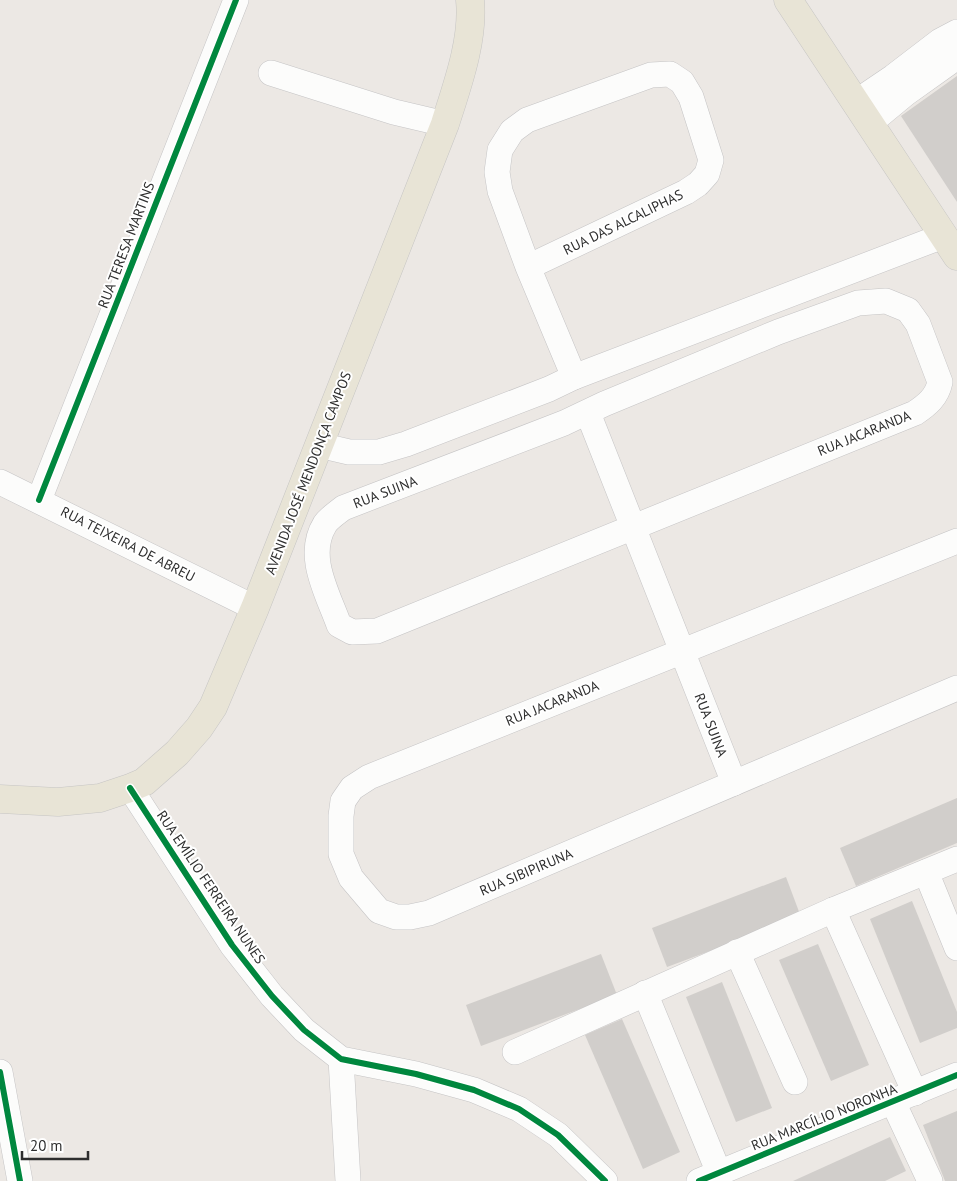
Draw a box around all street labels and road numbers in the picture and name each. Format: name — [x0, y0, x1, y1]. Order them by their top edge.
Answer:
street label: RUA TERESA MARTINS — [94, 179, 158, 311]
street label: RUA DAS ALCALIPHAS — [560, 185, 686, 259]
street label: AVENIDA JOSÉ MENDONÇA CAMPOS — [261, 369, 355, 577]
street label: RUA JACARANDA — [815, 406, 914, 460]
street label: RUA SUINA — [350, 471, 420, 512]
street label: RUA TEIXEIRA DE ABREU — [58, 502, 198, 586]
street label: RUA JACARANDA — [503, 676, 602, 730]
street label: RUA SUINA — [691, 690, 732, 760]
street label: RUA EMÍLIO FERREIRA NUNES — [153, 807, 269, 967]
street label: RUA SIBIPIRUNA — [477, 844, 576, 900]
street label: RUA MARCÍLIO NORONHA — [748, 1079, 900, 1155]

